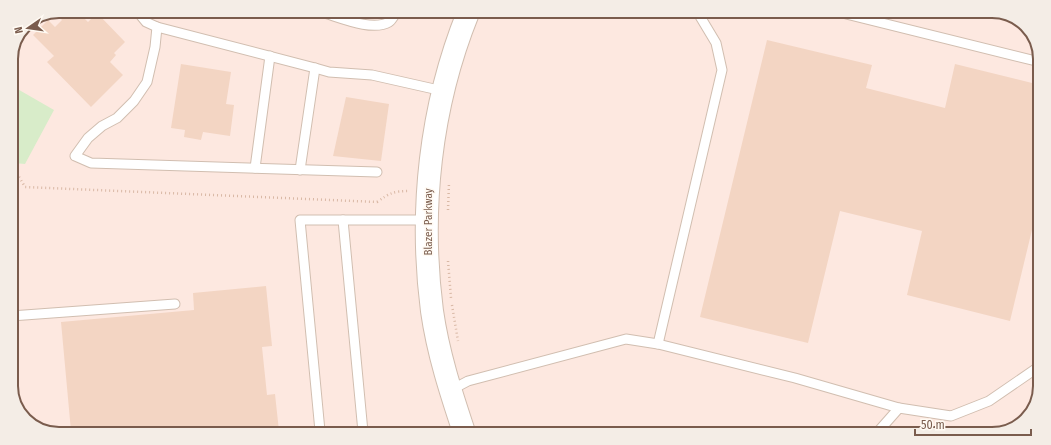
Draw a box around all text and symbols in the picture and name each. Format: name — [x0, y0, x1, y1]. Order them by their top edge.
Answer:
north arrow — [8, 8, 48, 48]
text: N — [12, 25, 26, 35]
street label: Blazer Parkway — [422, 188, 435, 256]
scale bar — [915, 411, 1031, 437]
text: 50 m — [921, 418, 945, 432]

